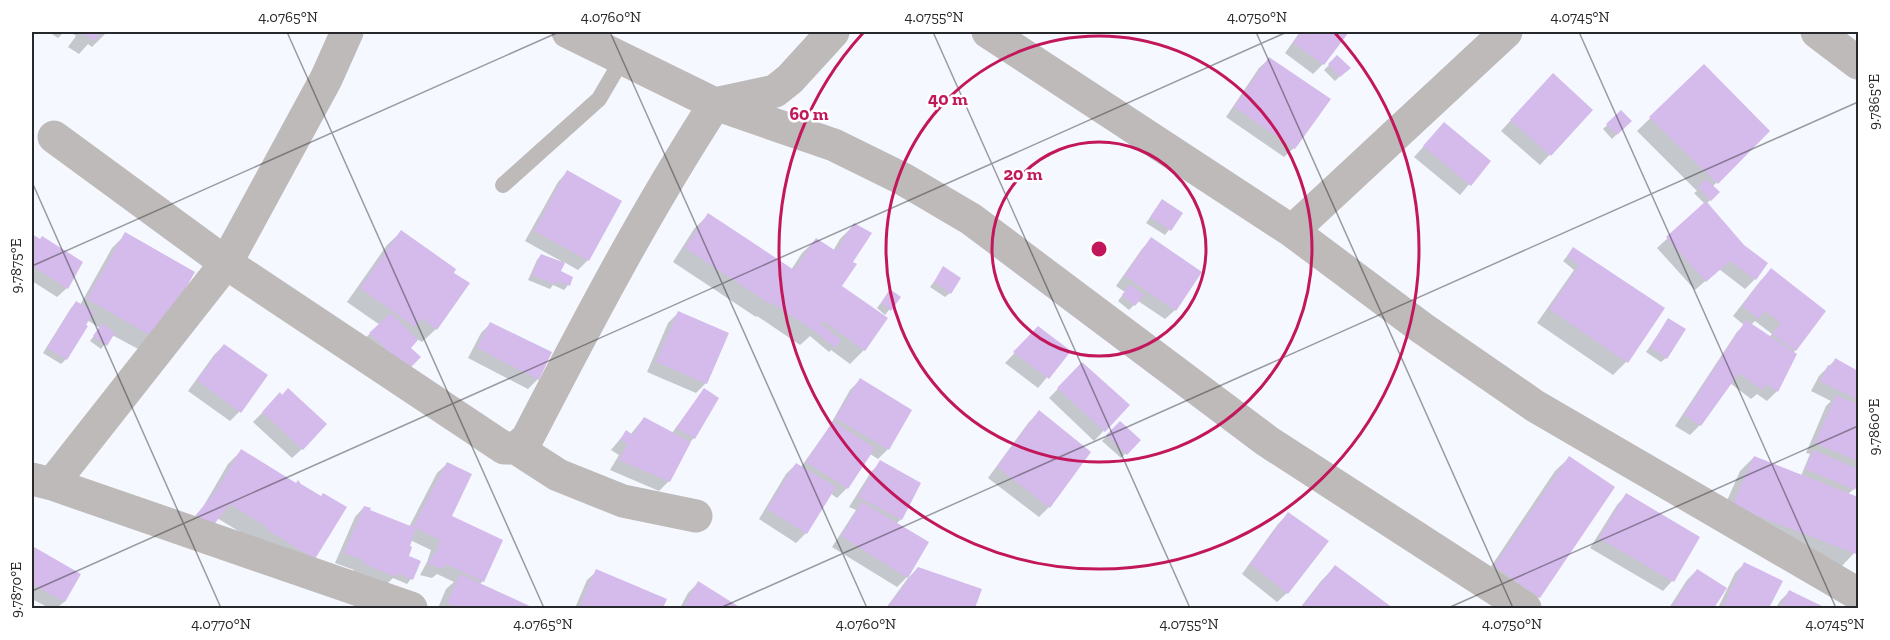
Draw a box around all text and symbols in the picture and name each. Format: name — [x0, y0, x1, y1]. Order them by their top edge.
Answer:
text: 4.0765°N — [258, 8, 318, 26]
text: 4.0760°N — [581, 8, 641, 26]
text: 4.0755°N — [904, 8, 964, 26]
text: 4.0750°N — [1227, 8, 1287, 26]
text: 4.0745°N — [1550, 8, 1610, 26]
text: 9.7865°E — [1865, 74, 1883, 130]
text: 40 m — [928, 88, 968, 110]
text: 60 m — [789, 103, 829, 125]
text: 20 m — [1003, 163, 1043, 185]
text: 9.7875°E — [7, 238, 25, 294]
centre of rings — [1089, 239, 1109, 259]
text: 9.7860°E — [1865, 398, 1883, 455]
text: 9.7870°E — [7, 562, 25, 618]
text: 4.0770°N — [191, 615, 251, 633]
text: 4.0765°N — [513, 615, 573, 633]
text: 4.0760°N — [836, 615, 896, 633]
text: 4.0755°N — [1159, 615, 1219, 633]
text: 4.0750°N — [1482, 615, 1542, 633]
text: 4.0745°N — [1805, 615, 1865, 633]

